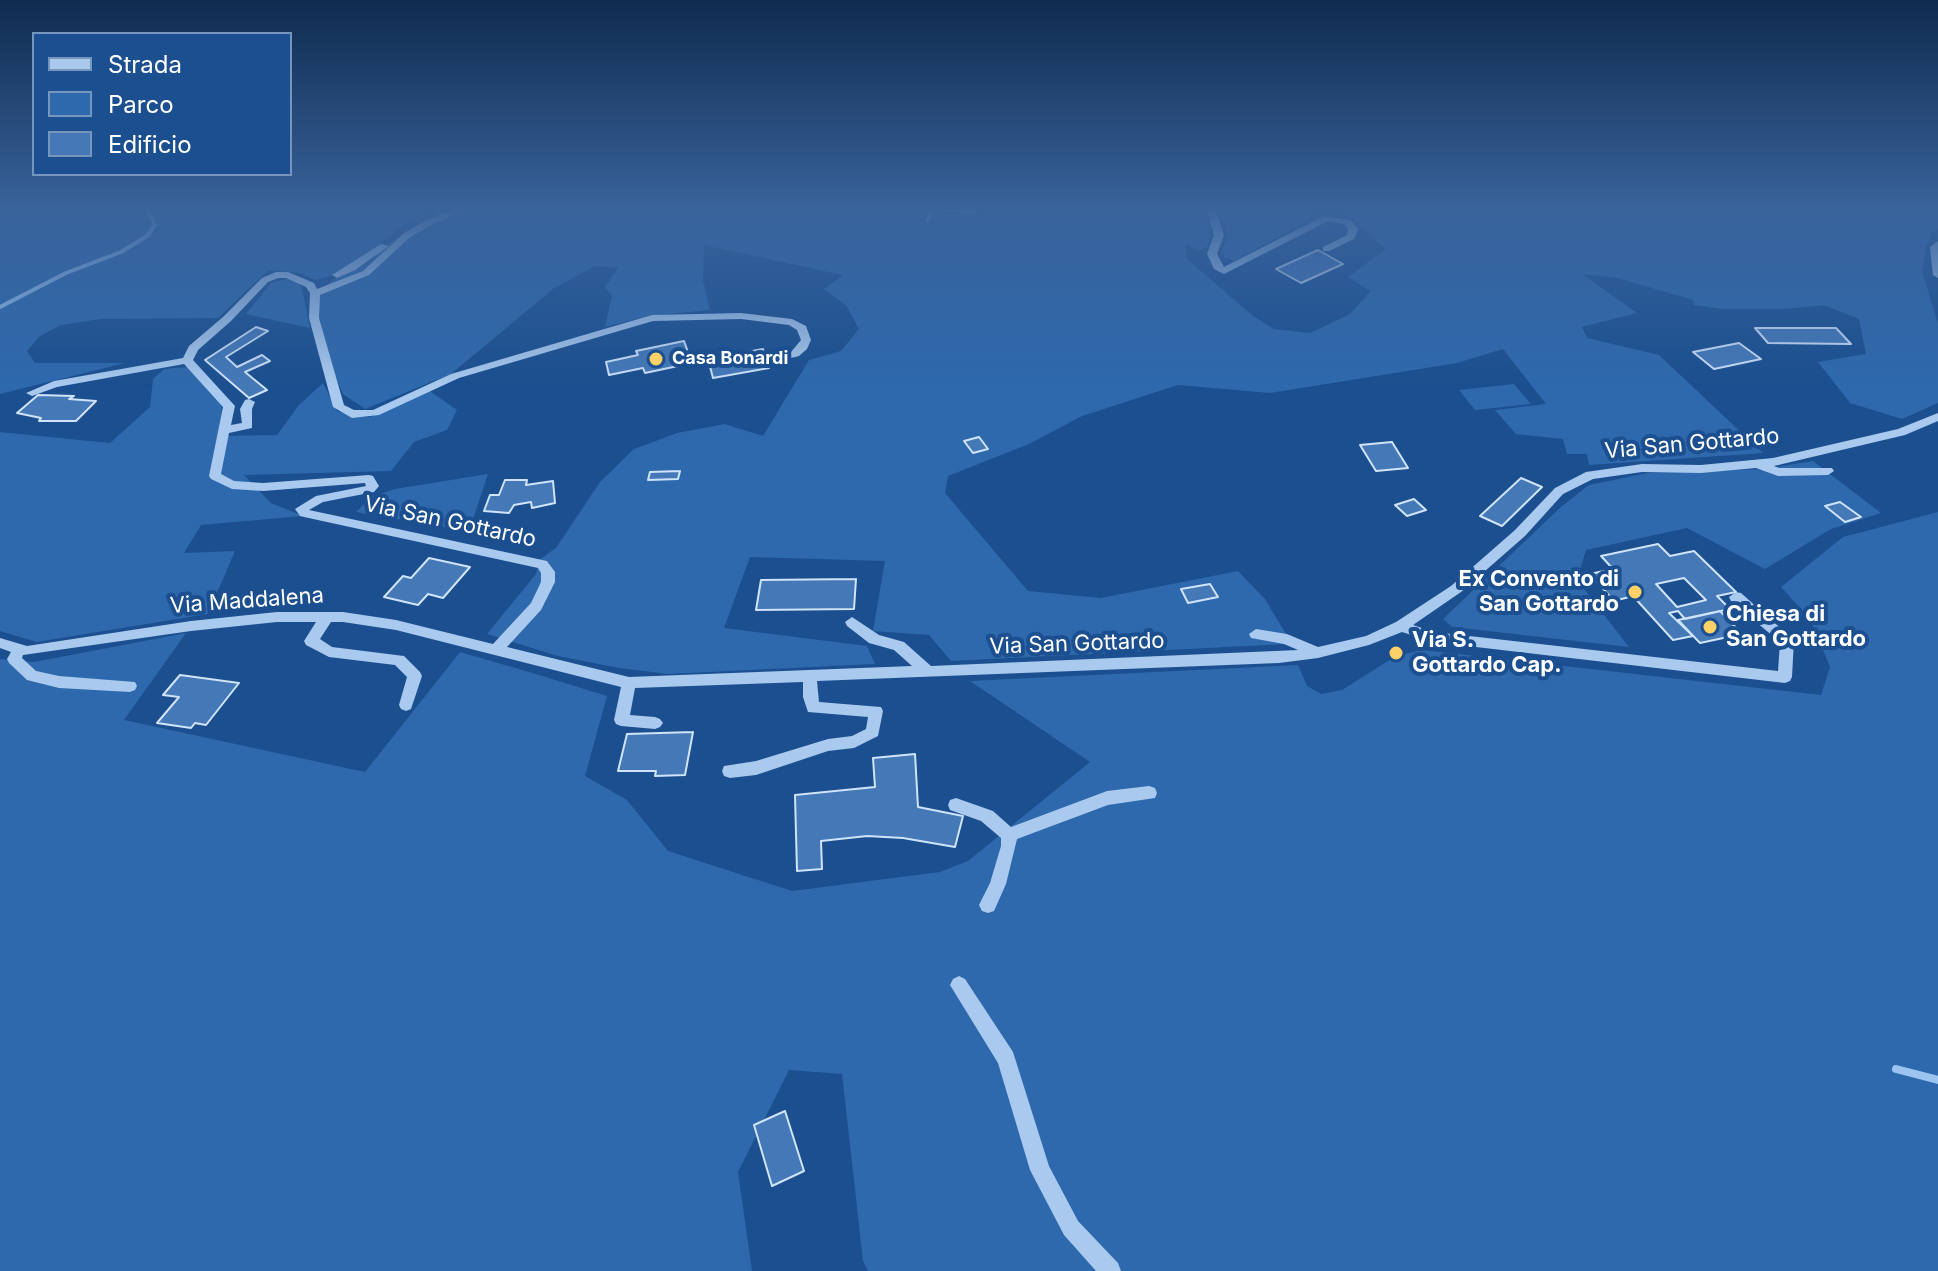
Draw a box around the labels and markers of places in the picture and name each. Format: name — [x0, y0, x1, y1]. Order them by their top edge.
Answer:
place label: Casa Bonardi — [672, 348, 788, 370]
marker: Casa Bonardi — [647, 350, 665, 368]
place label: Ex Convento di San Gottardo — [1459, 566, 1619, 618]
marker: Ex Convento di San Gottardo — [1626, 583, 1644, 601]
place label: Chiesa di San Gottardo — [1726, 601, 1866, 652]
marker: Chiesa di San Gottardo — [1701, 618, 1719, 636]
place label: Via S. Gottardo Cap. — [1412, 627, 1561, 678]
marker: Via S. Gottardo Cap. — [1387, 644, 1405, 662]

